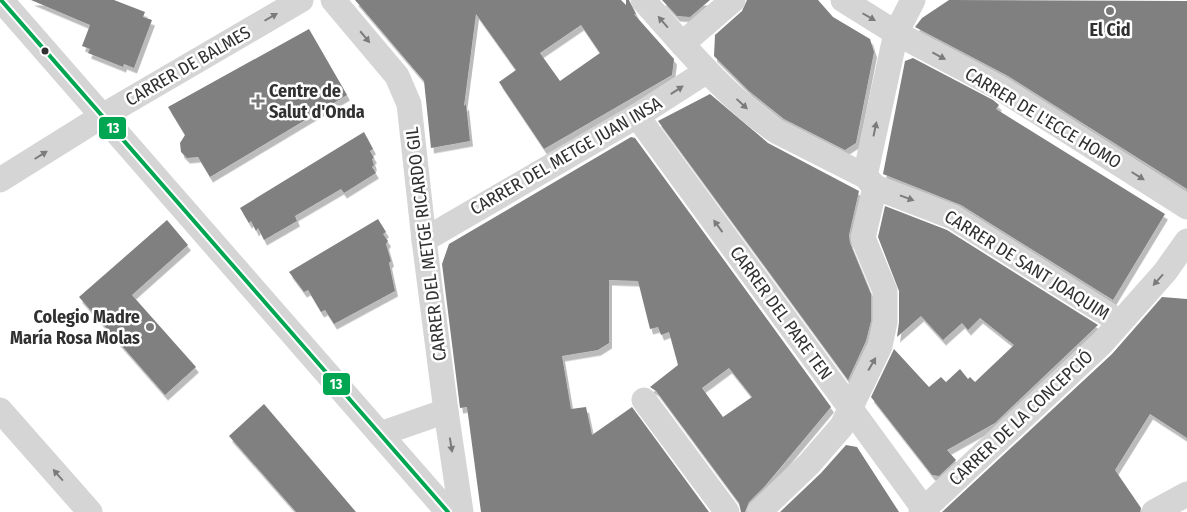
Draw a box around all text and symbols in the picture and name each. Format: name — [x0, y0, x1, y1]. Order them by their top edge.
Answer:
marker: El Cid — [1104, 5, 1116, 17]
one-way arrow — [264, 13, 278, 22]
one-way arrow — [862, 13, 876, 22]
one-way arrow — [657, 17, 669, 29]
place label: El Cid — [1090, 19, 1130, 41]
street label: CARRER DE BALMES — [122, 21, 255, 111]
one-way arrow — [359, 31, 370, 44]
unlabelled marker — [40, 46, 50, 56]
one-way arrow — [932, 52, 946, 60]
street label: CARRER DE L'ECCE HOMO — [961, 63, 1125, 173]
place label: Centre de Salut d'Onda — [269, 80, 365, 123]
one-way arrow — [670, 86, 683, 95]
street label: CARRER DEL METGE JUAN INSA — [466, 92, 666, 220]
marker: Centre de Salut d'Onda — [251, 94, 265, 108]
one-way arrow — [736, 98, 748, 110]
line badge: 13 — [98, 116, 127, 140]
text: 13 — [107, 120, 120, 137]
one-way arrow — [872, 120, 880, 136]
street label: CARRER DEL METGE RICARDO GIL — [401, 126, 451, 362]
one-way arrow — [35, 150, 48, 159]
one-way arrow — [1131, 171, 1144, 181]
one-way arrow — [900, 195, 915, 202]
street label: CARRER DE SANT JOAQUIM — [940, 205, 1114, 325]
one-way arrow — [712, 220, 723, 233]
street label: CARRER DEL PARE TEN — [725, 242, 837, 384]
one-way arrow — [1152, 274, 1163, 287]
place label: Colegio Madre María Rosa Molas — [10, 306, 140, 349]
marker: Colegio Madre María Rosa Molas — [144, 321, 156, 333]
street label: CARRER DE LA CONCEPCIÓ — [944, 346, 1098, 490]
one-way arrow — [868, 357, 876, 371]
line badge: 13 — [322, 372, 351, 396]
text: 13 — [330, 376, 343, 393]
one-way arrow — [447, 437, 455, 453]
one-way arrow — [52, 470, 64, 482]

